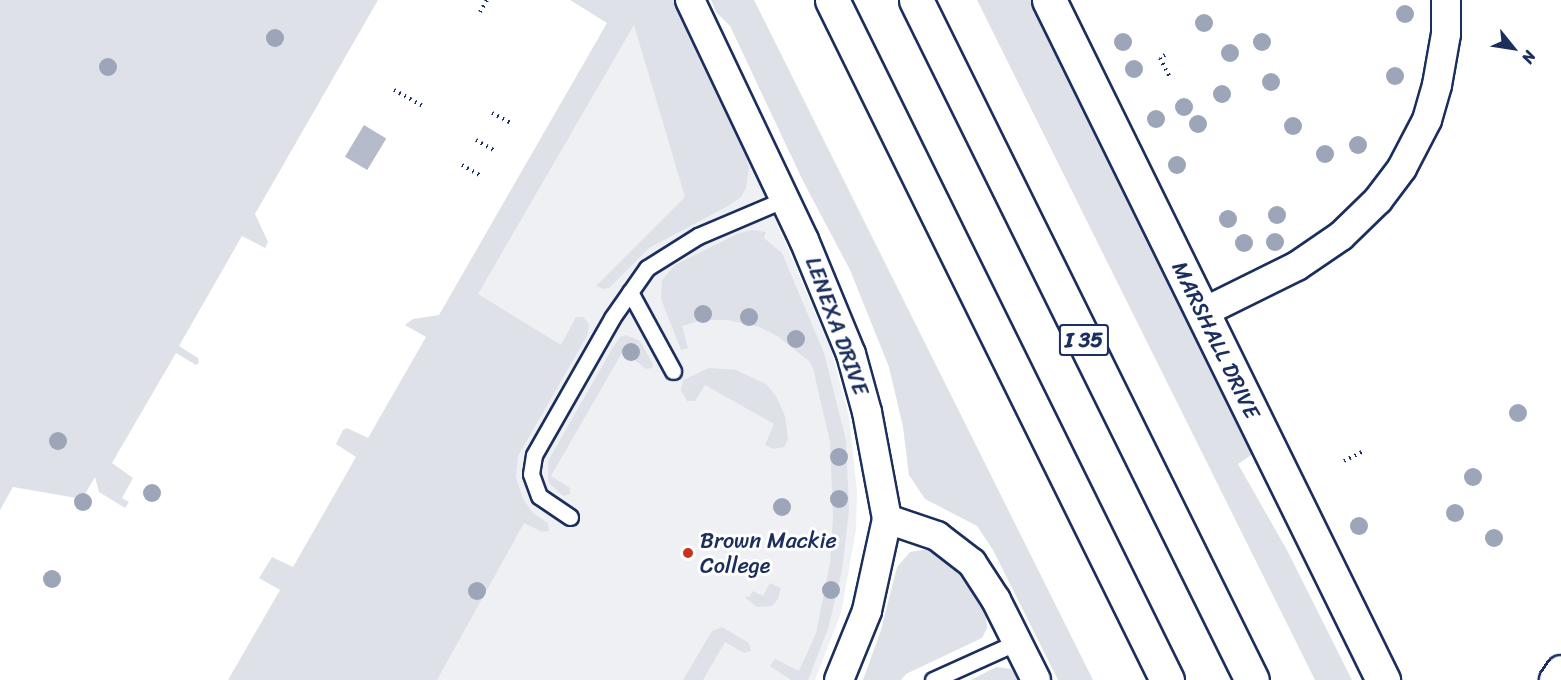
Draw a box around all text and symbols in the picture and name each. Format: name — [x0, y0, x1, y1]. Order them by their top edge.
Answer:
north arrow — [1483, 18, 1543, 78]
text: N — [1514, 45, 1544, 69]
street label: LENEXA DRIVE — [800, 253, 874, 399]
street label: MARSHALL DRIVE — [1166, 256, 1266, 424]
road number: I 35 — [1058, 322, 1110, 358]
place label: Brown Mackie College — [700, 527, 835, 578]
marker: Brown Mackie College — [681, 546, 695, 560]

